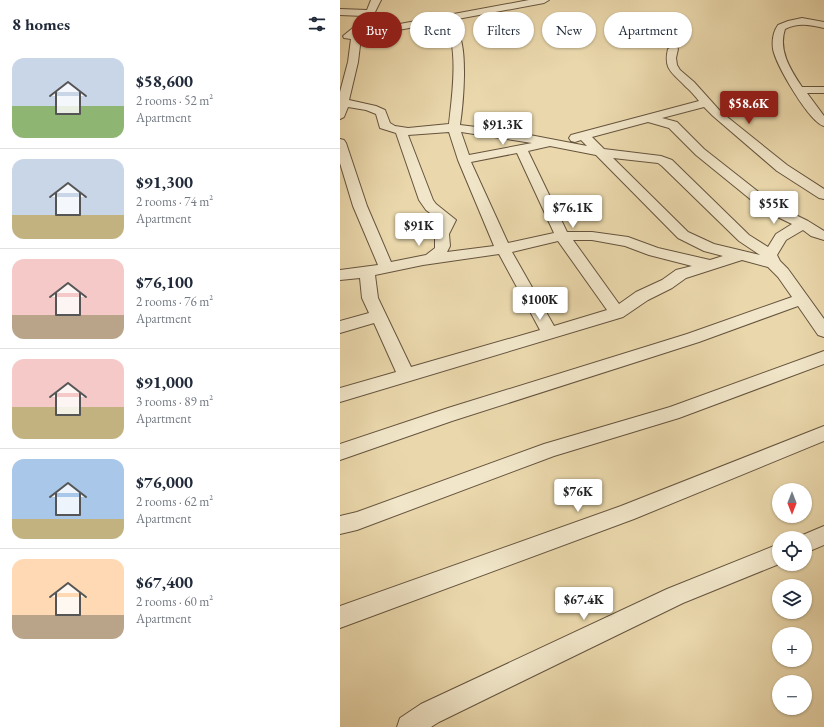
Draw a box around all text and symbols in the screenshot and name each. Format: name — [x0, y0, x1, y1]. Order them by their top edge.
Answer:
chip: Buy — [352, 12, 402, 48]
chip: Rent — [410, 12, 465, 48]
chip: Filters — [473, 12, 534, 48]
chip: New — [542, 12, 596, 48]
chip: Apartment — [604, 12, 692, 48]
text: 8 homes — [12, 13, 70, 35]
icon: filters — [306, 13, 328, 35]
text: $58,600 — [136, 70, 193, 92]
icon: home — [44, 74, 92, 122]
pin: $58.6K — [716, 91, 782, 125]
text: 2 rooms · 52 m² — [136, 92, 213, 109]
text: $58.6K — [729, 95, 769, 112]
text: Apartment — [136, 109, 191, 126]
pin: $91.3K — [470, 112, 536, 146]
text: $91.3K — [483, 116, 523, 133]
text: $91,300 — [136, 171, 193, 193]
icon: home — [44, 175, 92, 223]
pin: $55K — [750, 191, 798, 225]
text: 2 rooms · 74 m² — [136, 193, 213, 210]
pin: $76.1K — [540, 195, 606, 229]
text: $55K — [759, 195, 789, 212]
text: $76.1K — [553, 199, 593, 216]
text: Apartment — [136, 210, 191, 227]
pin: $91K — [395, 213, 443, 247]
text: $91K — [404, 217, 434, 234]
text: $76,100 — [136, 271, 193, 293]
icon: home — [44, 275, 92, 323]
pin: $100K — [512, 287, 568, 321]
text: $100K — [522, 291, 558, 308]
text: 2 rooms · 76 m² — [136, 293, 213, 310]
text: Apartment — [136, 310, 191, 327]
text: $91,000 — [136, 371, 193, 393]
icon: home — [44, 375, 92, 423]
text: 3 rooms · 89 m² — [136, 393, 213, 410]
text: Apartment — [136, 410, 191, 427]
text: $76,000 — [136, 471, 193, 493]
icon: home — [44, 475, 92, 523]
pin: $76K — [554, 479, 602, 513]
text: $76K — [563, 483, 593, 500]
north arrow — [772, 483, 812, 523]
map controls — [772, 483, 812, 715]
text: 2 rooms · 62 m² — [136, 493, 213, 510]
text: Apartment — [136, 510, 191, 527]
button: locate — [772, 531, 812, 571]
text: $67,400 — [136, 571, 193, 593]
icon: home — [44, 575, 92, 623]
button: layers — [772, 579, 812, 619]
pin: $67.4K — [551, 587, 617, 621]
text: $67.4K — [564, 591, 604, 608]
text: 2 rooms · 60 m² — [136, 593, 213, 610]
text: Apartment — [136, 610, 191, 627]
button: + — [772, 627, 812, 667]
button: − — [772, 675, 812, 715]

